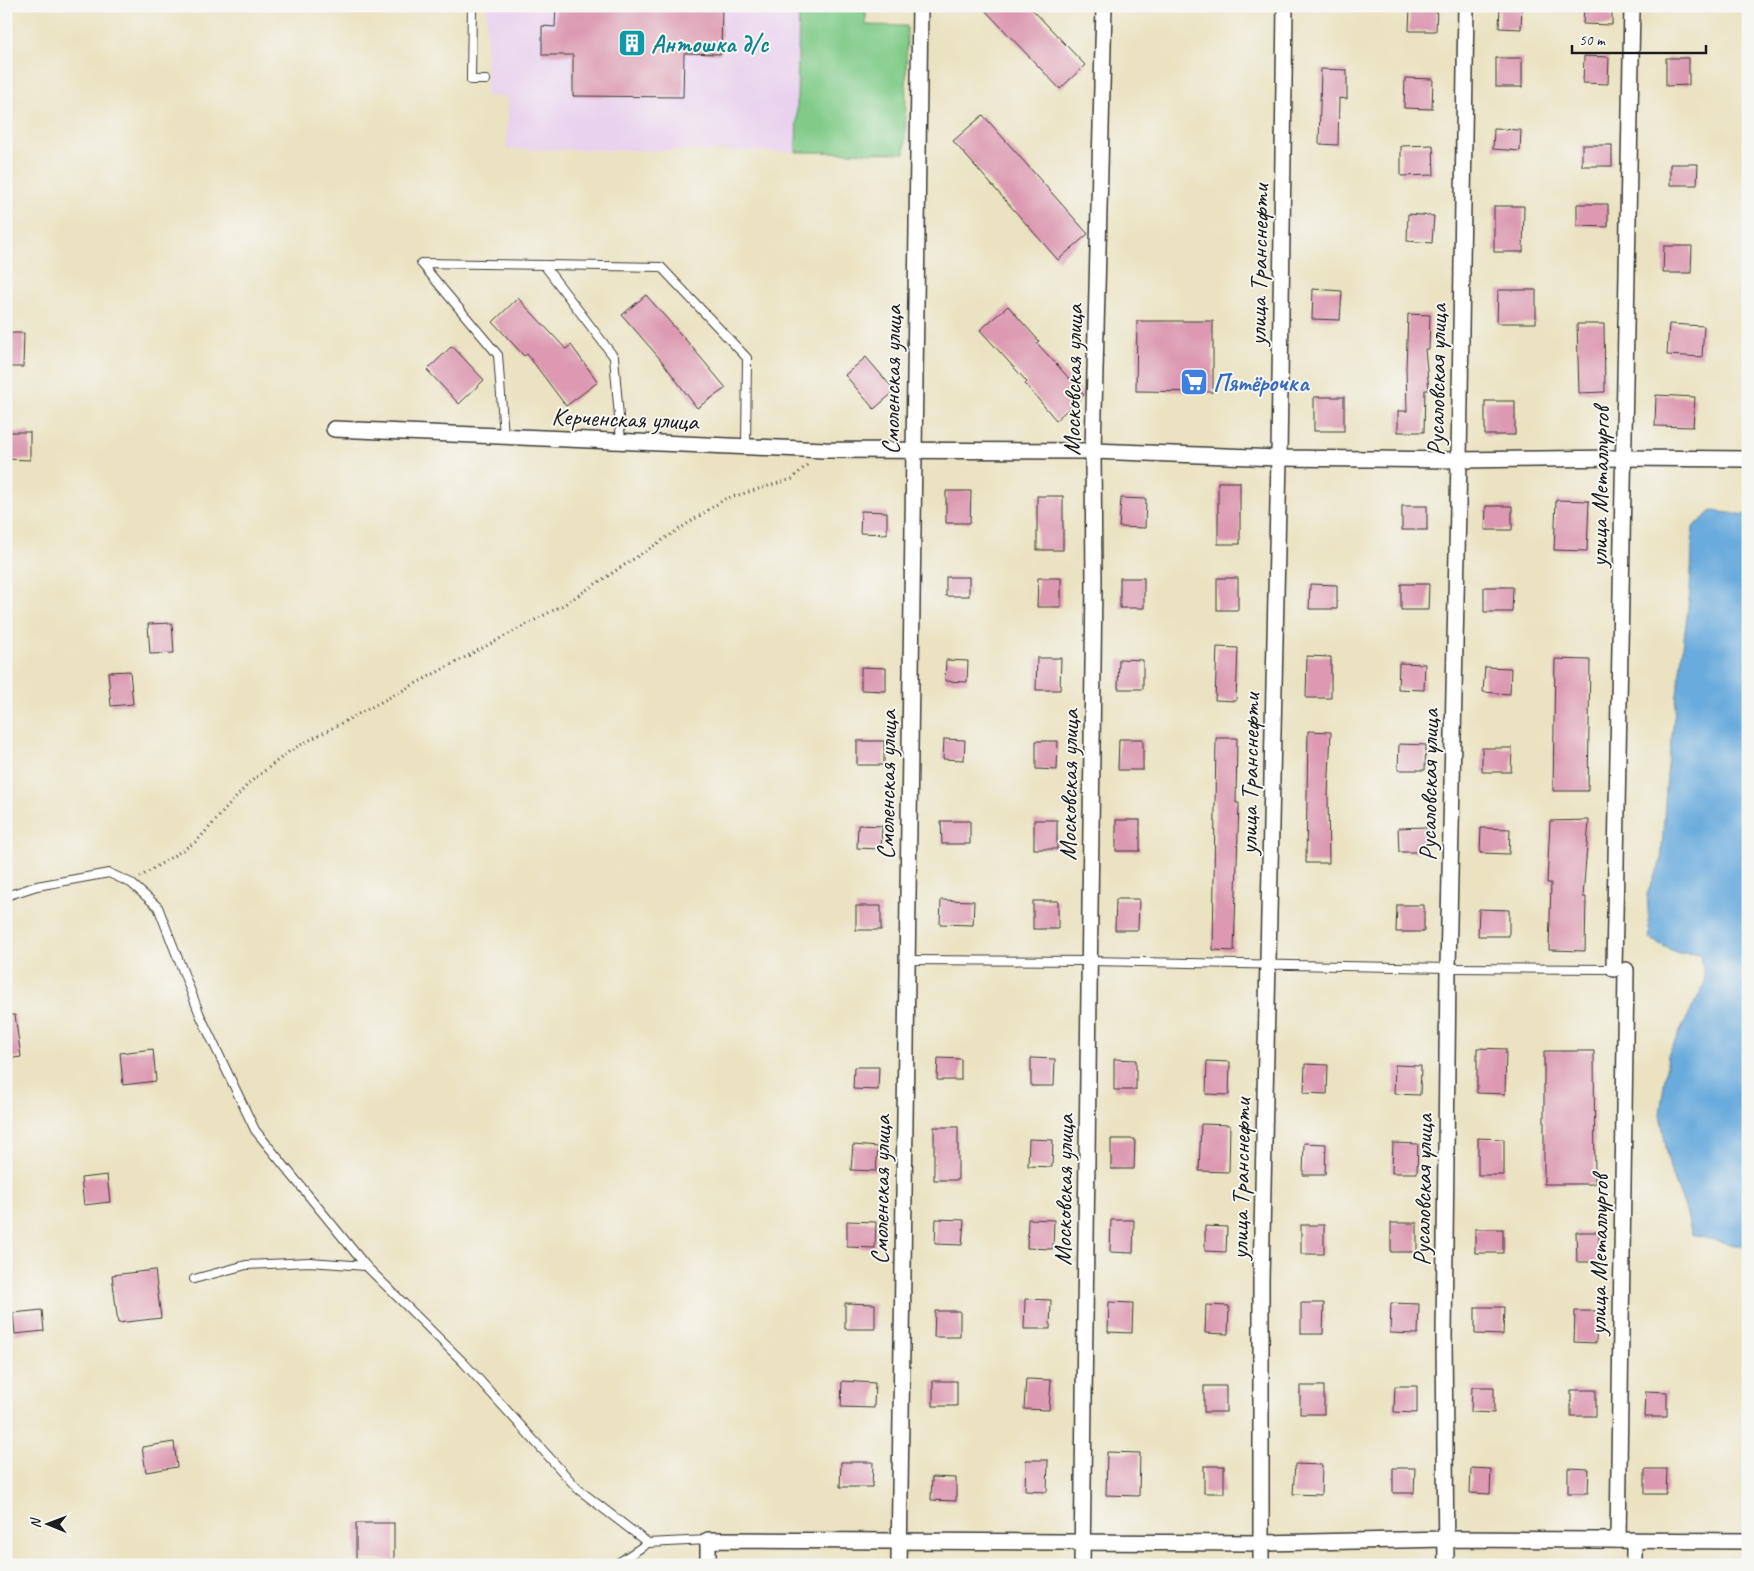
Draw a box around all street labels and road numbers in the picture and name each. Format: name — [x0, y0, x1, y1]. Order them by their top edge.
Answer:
street label: улица Транснефти — [1242, 182, 1276, 348]
street label: Московская улица — [1056, 302, 1090, 456]
street label: Русаловская улица — [1420, 302, 1454, 456]
street label: Смоленская улица — [875, 303, 909, 455]
street label: Керченская улица — [551, 400, 701, 438]
street label: улица Металлургов — [1583, 402, 1617, 569]
street label: улица Транснефти — [1233, 691, 1267, 857]
street label: Московская улица — [1052, 707, 1086, 861]
street label: Русаловская улица — [1412, 707, 1446, 861]
street label: Смоленская улица — [870, 708, 904, 860]
street label: улица Транснефти — [1224, 1096, 1258, 1262]
street label: Московская улица — [1047, 1112, 1081, 1266]
street label: Русаловская улица — [1406, 1112, 1440, 1266]
street label: Смоленская улица — [864, 1113, 898, 1265]
street label: улица Металлургов — [1582, 1170, 1616, 1337]

